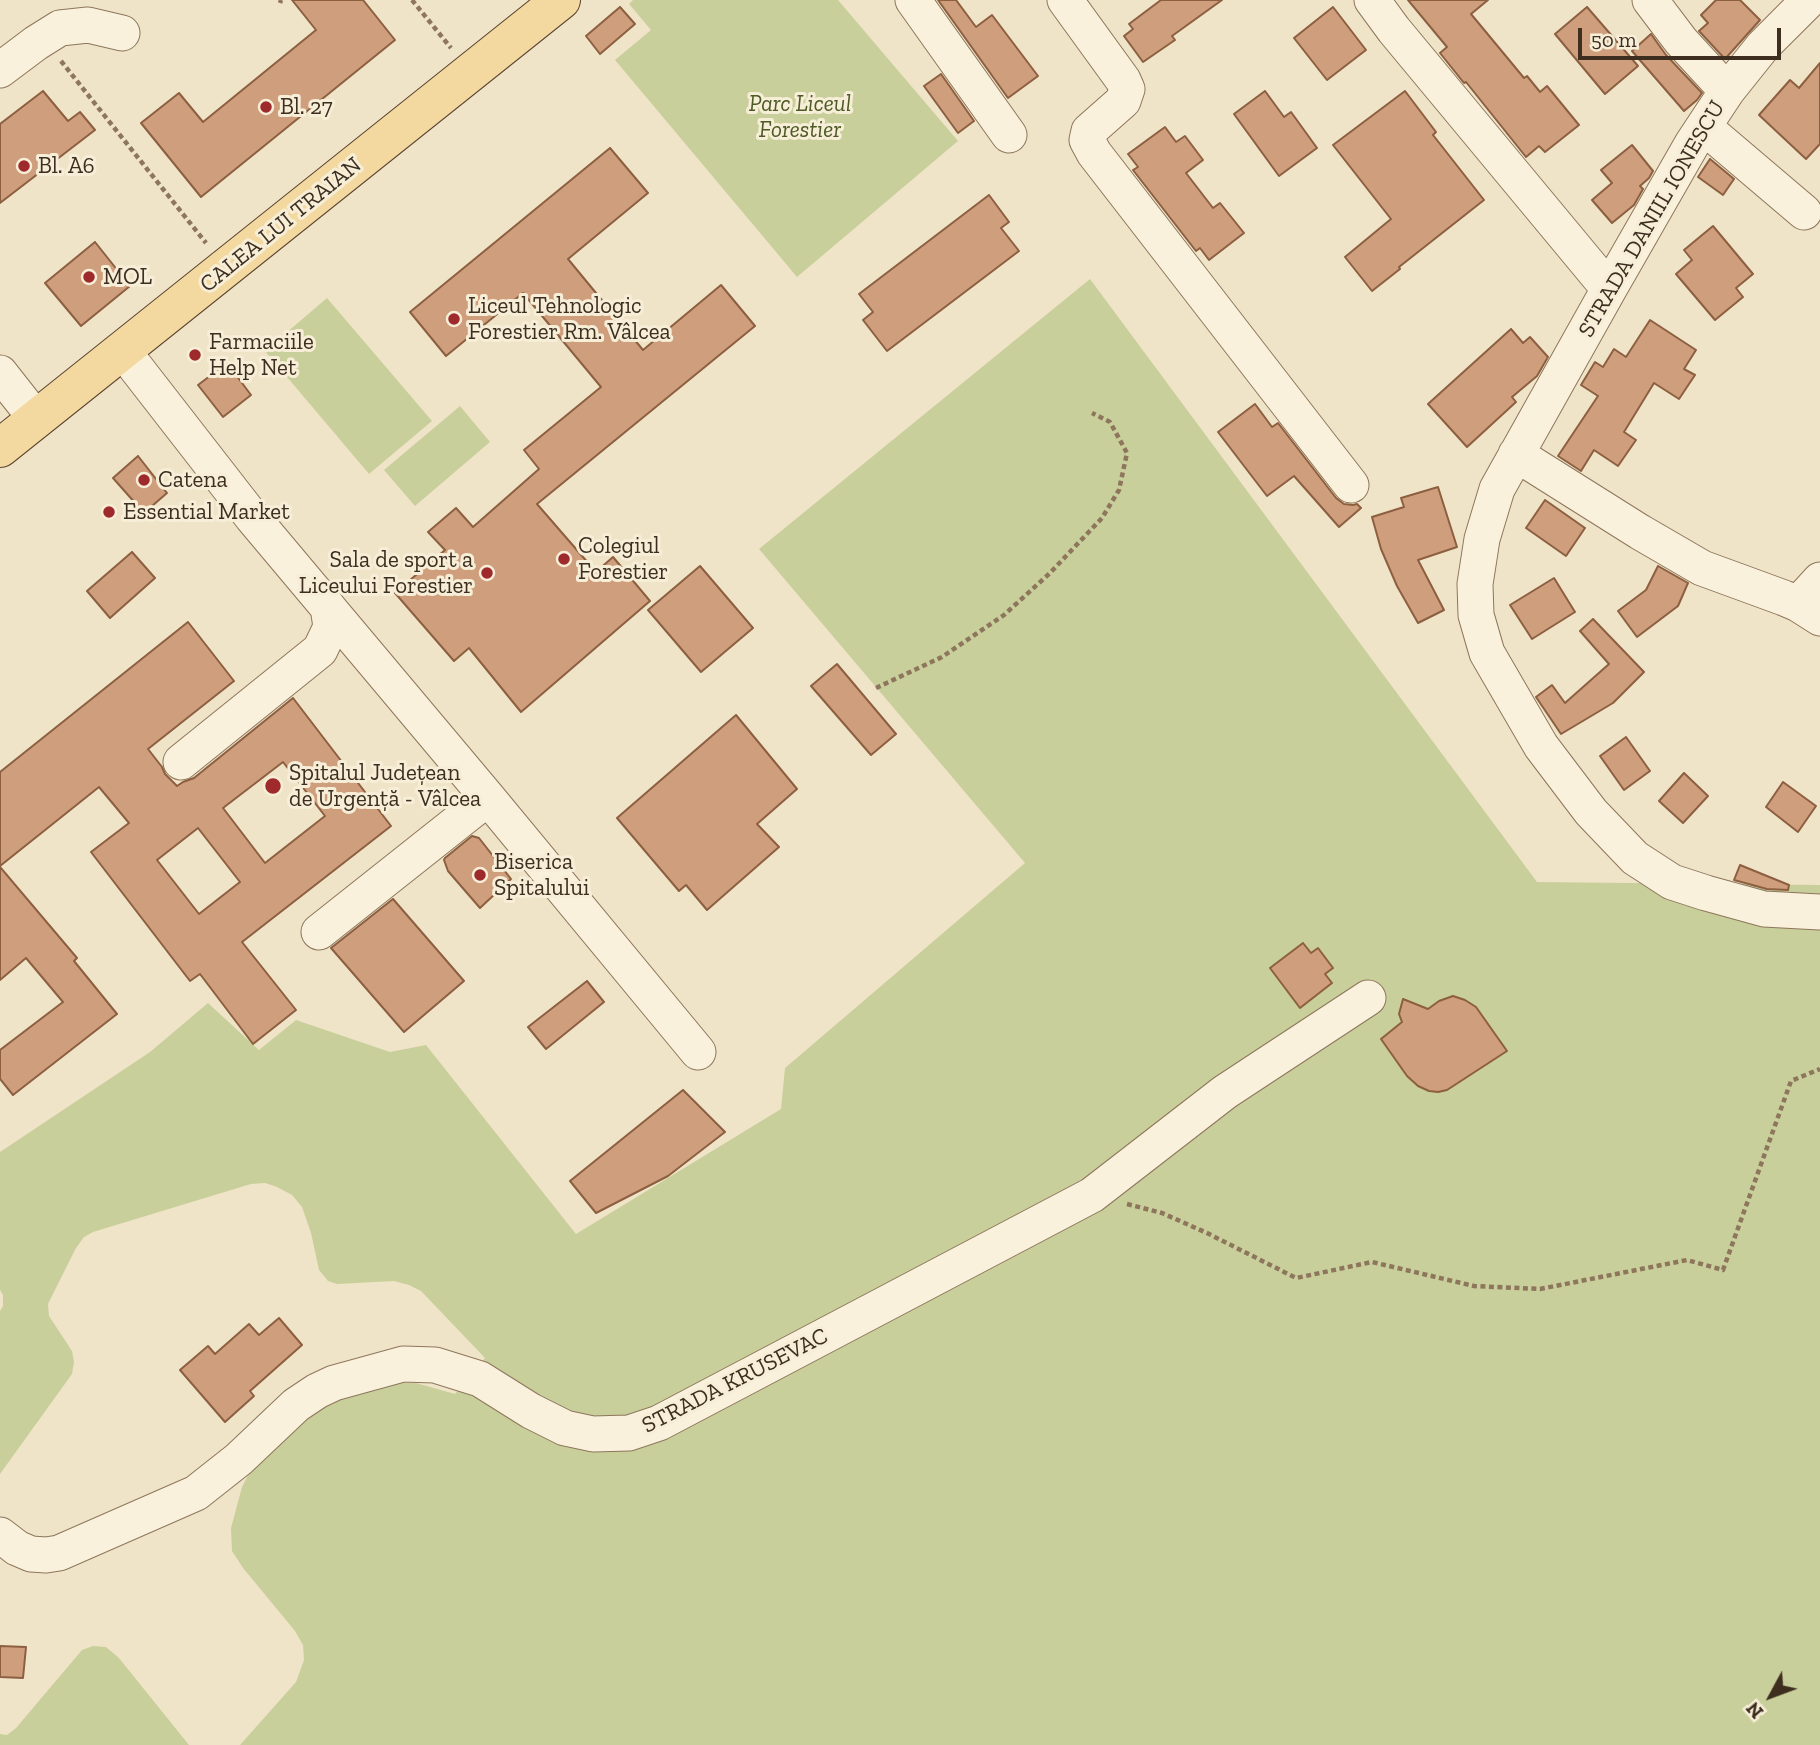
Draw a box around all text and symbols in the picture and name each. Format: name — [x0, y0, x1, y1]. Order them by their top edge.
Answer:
scale bar — [1582, 14, 1785, 58]
text: 50 m — [1591, 27, 1637, 52]
park label: Parc Liceul Forestier — [749, 90, 851, 144]
place label: Bl. 27 — [280, 93, 333, 121]
street label: STRADA DANIIL IONESCU — [1573, 96, 1731, 342]
marker: Bl. 27 — [258, 99, 274, 115]
street label: CALEA LUI TRAIAN — [195, 151, 367, 299]
place label: Bl. A6 — [38, 152, 95, 180]
marker: Bl. A6 — [16, 158, 32, 174]
place label: MOL — [103, 263, 152, 291]
marker: MOL — [81, 269, 97, 285]
place label: Liceul Tehnologic Forestier Rm. Vâlcea — [468, 292, 671, 346]
marker: Liceul Tehnologic Forestier Rm. Vâlcea — [446, 311, 462, 327]
place label: Farmaciile Help Net — [209, 328, 314, 382]
marker: Farmaciile Help Net — [187, 347, 203, 363]
place label: Catena — [158, 466, 228, 494]
marker: Catena — [136, 472, 152, 488]
place label: Essential Market — [123, 498, 290, 526]
marker: Essential Market — [101, 504, 117, 520]
place label: Colegiul Forestier — [578, 532, 668, 586]
place label: Sala de sport a Liceului Forestier — [299, 546, 473, 600]
marker: Colegiul Forestier — [556, 551, 572, 567]
marker: Sala de sport a Liceului Forestier — [479, 565, 495, 581]
place label: Spitalul Județean de Urgență - Vâlcea — [289, 759, 481, 813]
marker: Spitalul Județean de Urgență - Vâlcea — [263, 776, 283, 796]
place label: Biserica Spitalului — [494, 848, 589, 902]
marker: Biserica Spitalului — [472, 867, 488, 883]
street label: STRADA KRUSEVAC — [638, 1322, 832, 1440]
north arrow — [1736, 1661, 1806, 1731]
text: N — [1741, 1697, 1768, 1723]

